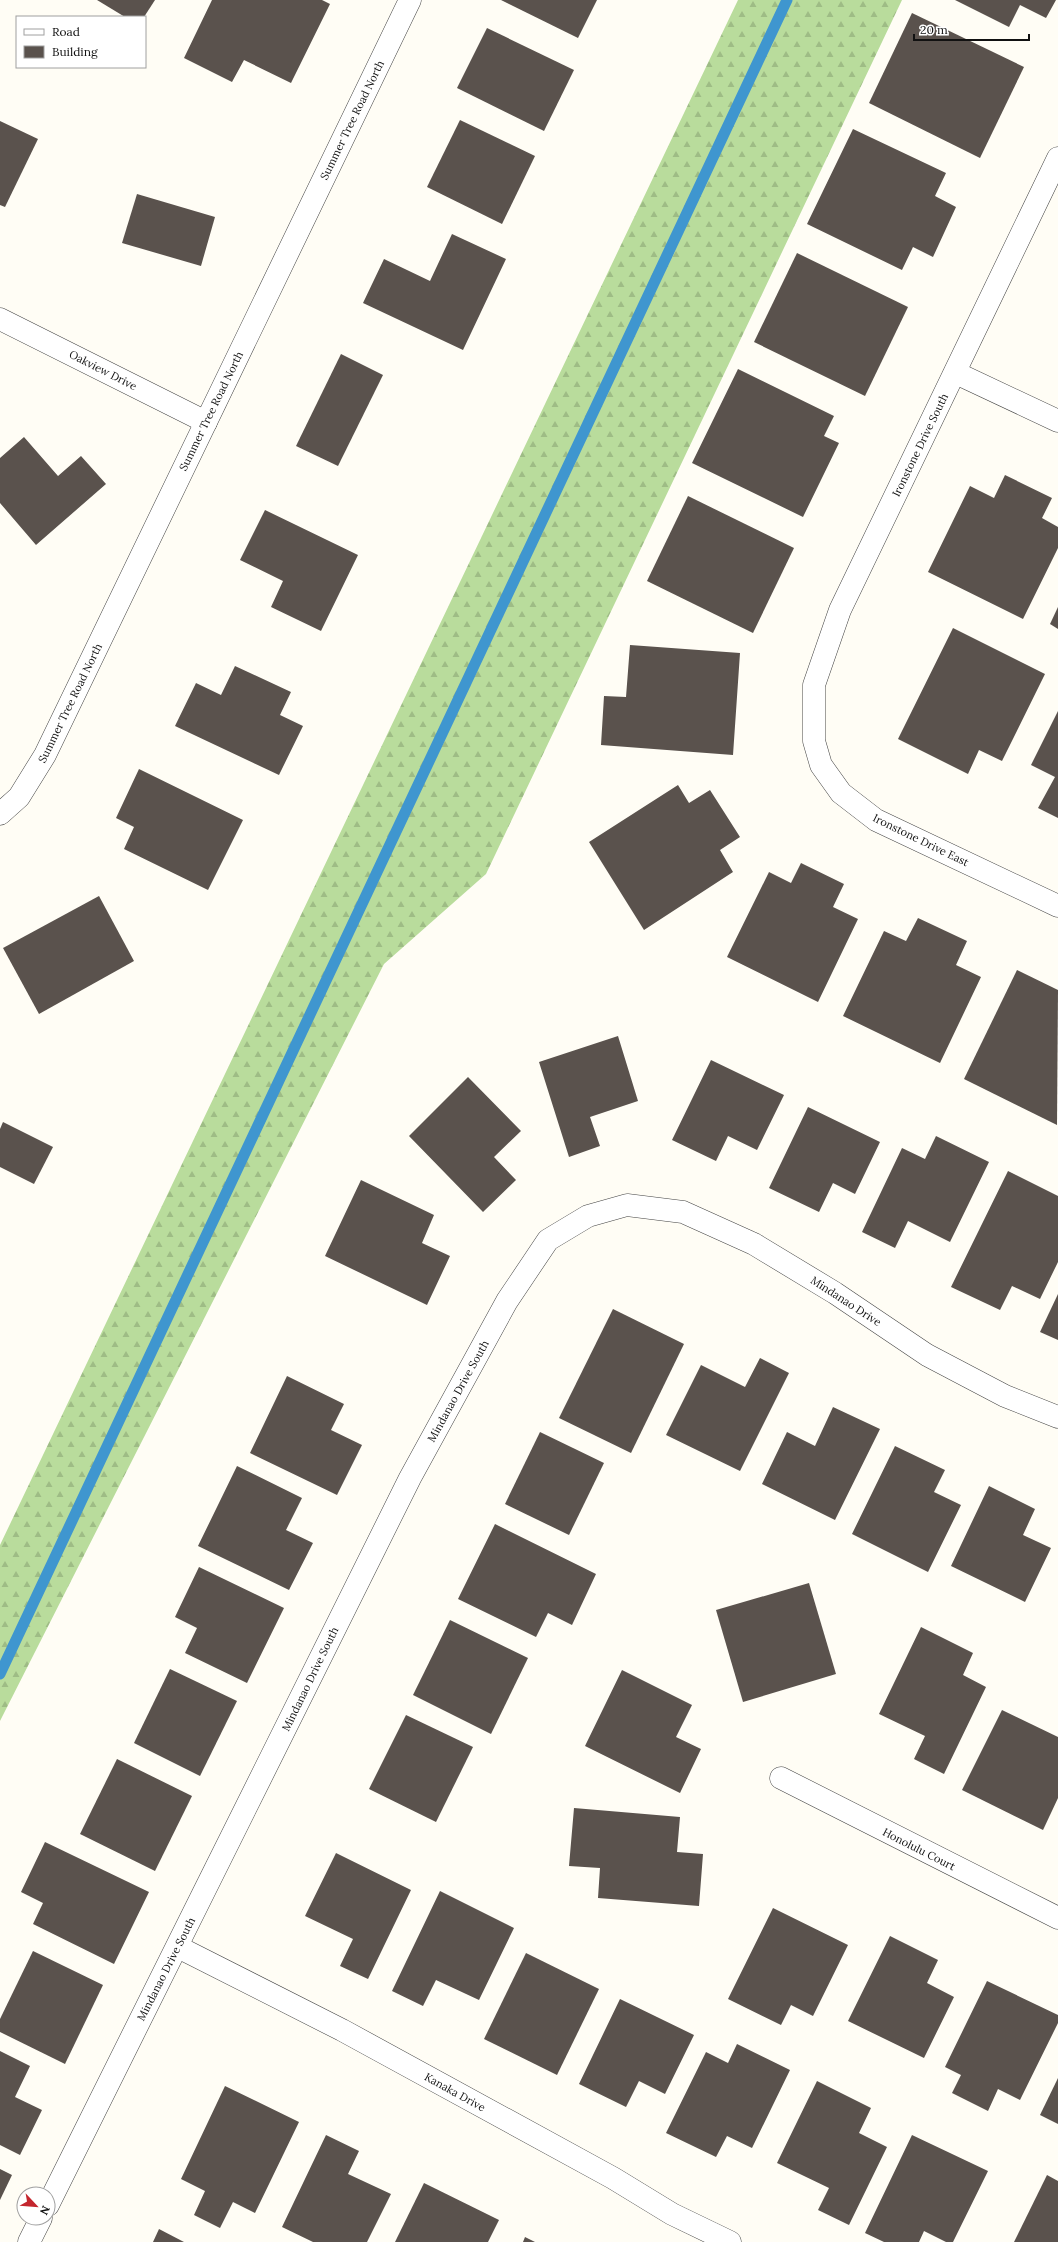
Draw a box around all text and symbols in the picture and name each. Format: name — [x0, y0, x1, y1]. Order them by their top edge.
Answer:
legend — [16, 16, 146, 68]
scale bar — [914, 16, 1029, 42]
text: 20 m — [920, 22, 948, 37]
text: Road — [52, 24, 80, 39]
text: Building — [52, 44, 98, 59]
street label: Summer Tree Road North — [317, 58, 387, 182]
street label: Oakview Drive — [67, 347, 139, 393]
street label: Summer Tree Road North — [176, 349, 246, 473]
street label: Ironstone Drive South — [889, 391, 951, 499]
street label: Summer Tree Road North — [35, 641, 105, 765]
street label: Ironstone Drive East — [871, 811, 972, 870]
street label: Mindanao Drive — [808, 1273, 884, 1329]
street label: Mindanao Drive South — [424, 1337, 492, 1444]
street label: Mindanao Drive South — [279, 1624, 342, 1733]
street label: Honolulu Court — [880, 1825, 958, 1874]
street label: Mindanao Drive South — [134, 1915, 198, 2023]
street label: Kanaka Drive — [422, 2070, 488, 2115]
north arrow — [16, 2186, 56, 2226]
text: N — [37, 2203, 53, 2218]

